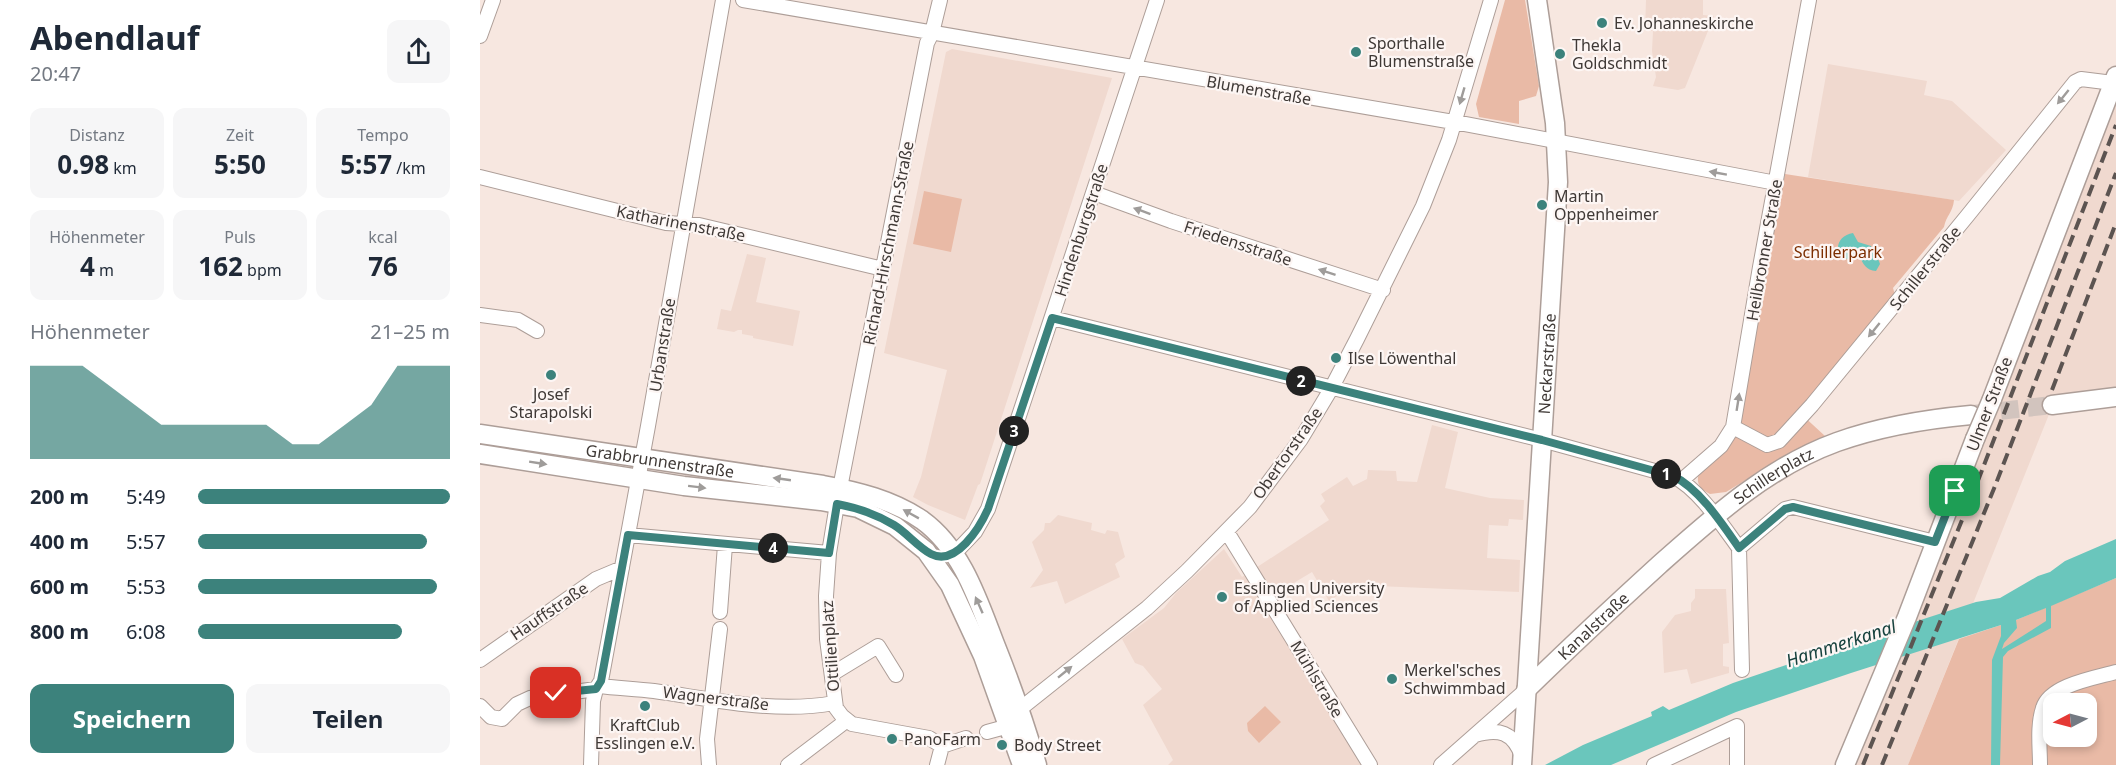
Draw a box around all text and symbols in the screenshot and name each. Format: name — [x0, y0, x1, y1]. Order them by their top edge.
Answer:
place label: Ev. Johanneskirche — [1614, 12, 1754, 34]
text: Abendlauf — [30, 15, 200, 60]
marker: Ev. Johanneskirche — [1595, 16, 1609, 30]
button: share — [387, 20, 450, 83]
place label: Sporthalle Blumenstraße — [1368, 32, 1474, 72]
place label: Thekla Goldschmidt — [1572, 34, 1667, 74]
marker: Sporthalle Blumenstraße — [1349, 45, 1363, 59]
marker: Thekla Goldschmidt — [1553, 47, 1567, 61]
text: 20:47 — [30, 60, 81, 87]
street label: Blumenstraße — [1205, 70, 1313, 110]
one-way arrow — [1457, 87, 1466, 105]
one-way arrow — [2058, 89, 2070, 104]
text: Distanz — [69, 124, 125, 146]
text: Zeit — [226, 124, 254, 146]
text: Tempo — [357, 124, 409, 146]
street label: Richard-Hirschmann-Straße — [857, 139, 919, 347]
text: 0.98 — [57, 146, 109, 182]
text: 5:50 — [214, 146, 266, 182]
text: 5:57 — [340, 146, 392, 182]
text: km — [109, 157, 137, 179]
text: /km — [392, 157, 426, 179]
street label: Hindenburgstraße — [1049, 161, 1113, 299]
one-way arrow — [1708, 168, 1727, 177]
street label: Heilbronner Straße — [1741, 177, 1787, 323]
place label: Martin Oppenheimer — [1554, 185, 1659, 225]
marker: Martin Oppenheimer — [1535, 198, 1549, 212]
street label: Katharinenstraße — [615, 200, 747, 246]
one-way arrow — [1133, 205, 1151, 215]
street label: Friedensstraße — [1181, 215, 1295, 271]
street label: Schillerstraße — [1884, 221, 1966, 315]
text: Höhenmeter — [49, 226, 145, 248]
text: Puls — [224, 226, 256, 248]
text: kcal — [368, 226, 398, 248]
park label: Schillerpark — [1794, 241, 1883, 263]
text: 4 — [80, 248, 95, 284]
text: 162 — [198, 248, 243, 284]
text: 76 — [368, 248, 398, 284]
text: m — [95, 259, 114, 281]
text: bpm — [243, 259, 282, 281]
one-way arrow — [1318, 266, 1336, 276]
street label: Urbanstraße — [644, 296, 680, 394]
street label: Neckarstraße — [1533, 313, 1561, 415]
text: Höhenmeter — [30, 318, 150, 345]
text: 21–25 m — [370, 318, 450, 345]
one-way arrow — [1869, 322, 1881, 337]
place label: Ilse Löwenthal — [1348, 347, 1456, 369]
marker: Ilse Löwenthal — [1329, 351, 1343, 365]
street label: Ulmer Straße — [1961, 354, 2017, 454]
pin: 2 — [1286, 366, 1316, 396]
marker: Josef Starapolski — [544, 368, 558, 382]
text: 2 — [1296, 370, 1306, 392]
place label: Josef Starapolski — [510, 383, 592, 423]
one-way arrow — [1734, 392, 1743, 411]
street label: Obertorstraße — [1247, 403, 1327, 503]
pin: 3 — [999, 416, 1029, 446]
text: 3 — [1009, 420, 1019, 442]
street label: Grabbrunnenstraße — [584, 439, 736, 483]
street label: Schillerplatz — [1729, 442, 1817, 509]
one-way arrow — [528, 458, 547, 467]
pin: 1 — [1651, 459, 1681, 489]
text: 1 — [1661, 463, 1671, 485]
pin — [1929, 465, 1980, 516]
one-way arrow — [772, 474, 791, 483]
icon: arrive — [1938, 474, 1971, 507]
one-way arrow — [687, 482, 706, 492]
text: 200 m — [30, 483, 89, 510]
text: 5:49 — [126, 483, 166, 510]
one-way arrow — [902, 509, 919, 519]
text: 400 m — [30, 528, 89, 555]
text: 5:57 — [126, 528, 166, 555]
pin: 4 — [758, 533, 788, 563]
text: 4 — [768, 537, 778, 559]
text: 600 m — [30, 573, 89, 600]
text: 5:53 — [126, 573, 166, 600]
street label: Hauffstraße — [506, 577, 592, 645]
place label: Esslingen University of Applied Sciences — [1234, 577, 1385, 617]
street label: Kanalstraße — [1553, 587, 1634, 665]
marker: Esslingen University of Applied Sciences — [1215, 590, 1229, 604]
one-way arrow — [975, 596, 984, 613]
street label: Ottilienplatz — [816, 600, 844, 692]
water label: Hammerkanal — [1783, 614, 1899, 672]
text: 800 m — [30, 618, 89, 645]
text: 6:08 — [126, 618, 166, 645]
street label: Mühlstraße — [1285, 636, 1349, 722]
place label: Merkel'sches Schwimmbad — [1404, 659, 1506, 699]
one-way arrow — [1057, 666, 1072, 679]
pin — [530, 667, 581, 718]
marker: Merkel'sches Schwimmbad — [1385, 672, 1399, 686]
icon: check — [539, 676, 572, 709]
street label: Wagnerstraße — [662, 681, 770, 715]
button: Speichern — [30, 684, 234, 753]
button: Teilen — [246, 684, 450, 753]
north arrow — [2043, 693, 2097, 747]
map controls — [2043, 693, 2097, 747]
marker: KraftClub Esslingen e.V. — [638, 699, 652, 713]
place label: KraftClub Esslingen e.V. — [595, 714, 695, 754]
place label: PanoFarm — [904, 728, 981, 750]
marker: PanoFarm — [885, 732, 899, 746]
place label: Body Street — [1014, 734, 1101, 756]
marker: Body Street — [995, 738, 1009, 752]

